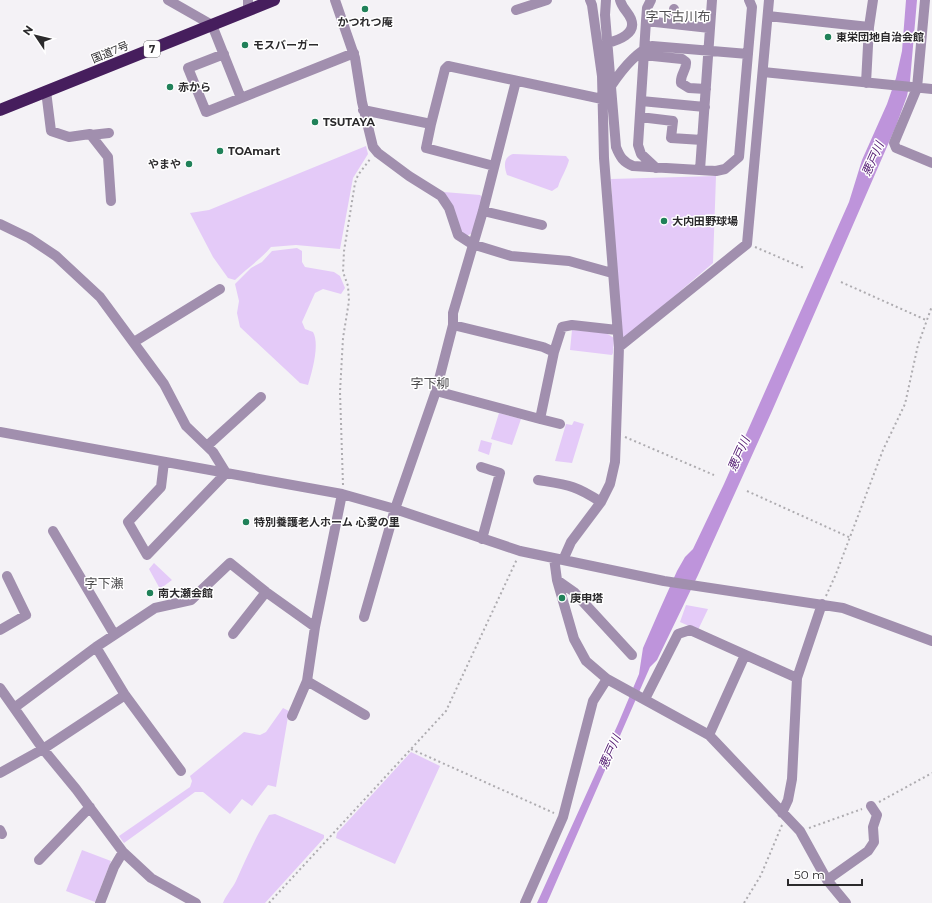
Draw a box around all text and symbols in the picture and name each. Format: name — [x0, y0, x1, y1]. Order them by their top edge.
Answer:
marker: かつれつ庵 — [360, 4, 370, 14]
district label: 字下古川布 — [645, 8, 711, 24]
place label: かつれつ庵 — [338, 15, 393, 29]
north arrow — [16, 16, 56, 56]
text: N — [20, 23, 36, 38]
place label: 東栄団地自治会館 — [836, 30, 924, 44]
marker: 東栄団地自治会館 — [823, 32, 833, 42]
street label: 国道7号 — [89, 38, 131, 66]
place label: モスバーガー — [253, 38, 319, 52]
marker: モスバーガー — [240, 40, 250, 50]
road number: 7 — [144, 41, 160, 57]
place label: 赤から — [178, 80, 211, 94]
marker: 赤から — [165, 82, 175, 92]
place label: TSUTAYA — [323, 115, 375, 129]
marker: TSUTAYA — [310, 117, 320, 127]
water label: 悪戸川 — [858, 137, 888, 178]
place label: TOAmart — [228, 144, 281, 158]
marker: TOAmart — [215, 146, 225, 156]
place label: やまや — [148, 157, 181, 171]
marker: やまや — [184, 159, 194, 169]
place label: 大内田野球場 — [672, 214, 738, 228]
marker: 大内田野球場 — [659, 216, 669, 226]
district label: 字下柳 — [410, 375, 450, 391]
water label: 悪戸川 — [724, 432, 754, 473]
place label: 特別養護老人ホーム 心愛の里 — [254, 515, 400, 529]
marker: 特別養護老人ホーム 心愛の里 — [241, 517, 251, 527]
district label: 字下瀬 — [84, 575, 124, 591]
place label: 南大瀬会館 — [158, 586, 213, 600]
marker: 南大瀬会館 — [145, 588, 155, 598]
place label: 庚申塔 — [570, 591, 603, 605]
marker: 庚申塔 — [557, 593, 567, 603]
water label: 悪戸川 — [595, 730, 625, 771]
scale bar — [788, 861, 862, 887]
text: 50 m — [794, 867, 825, 882]

